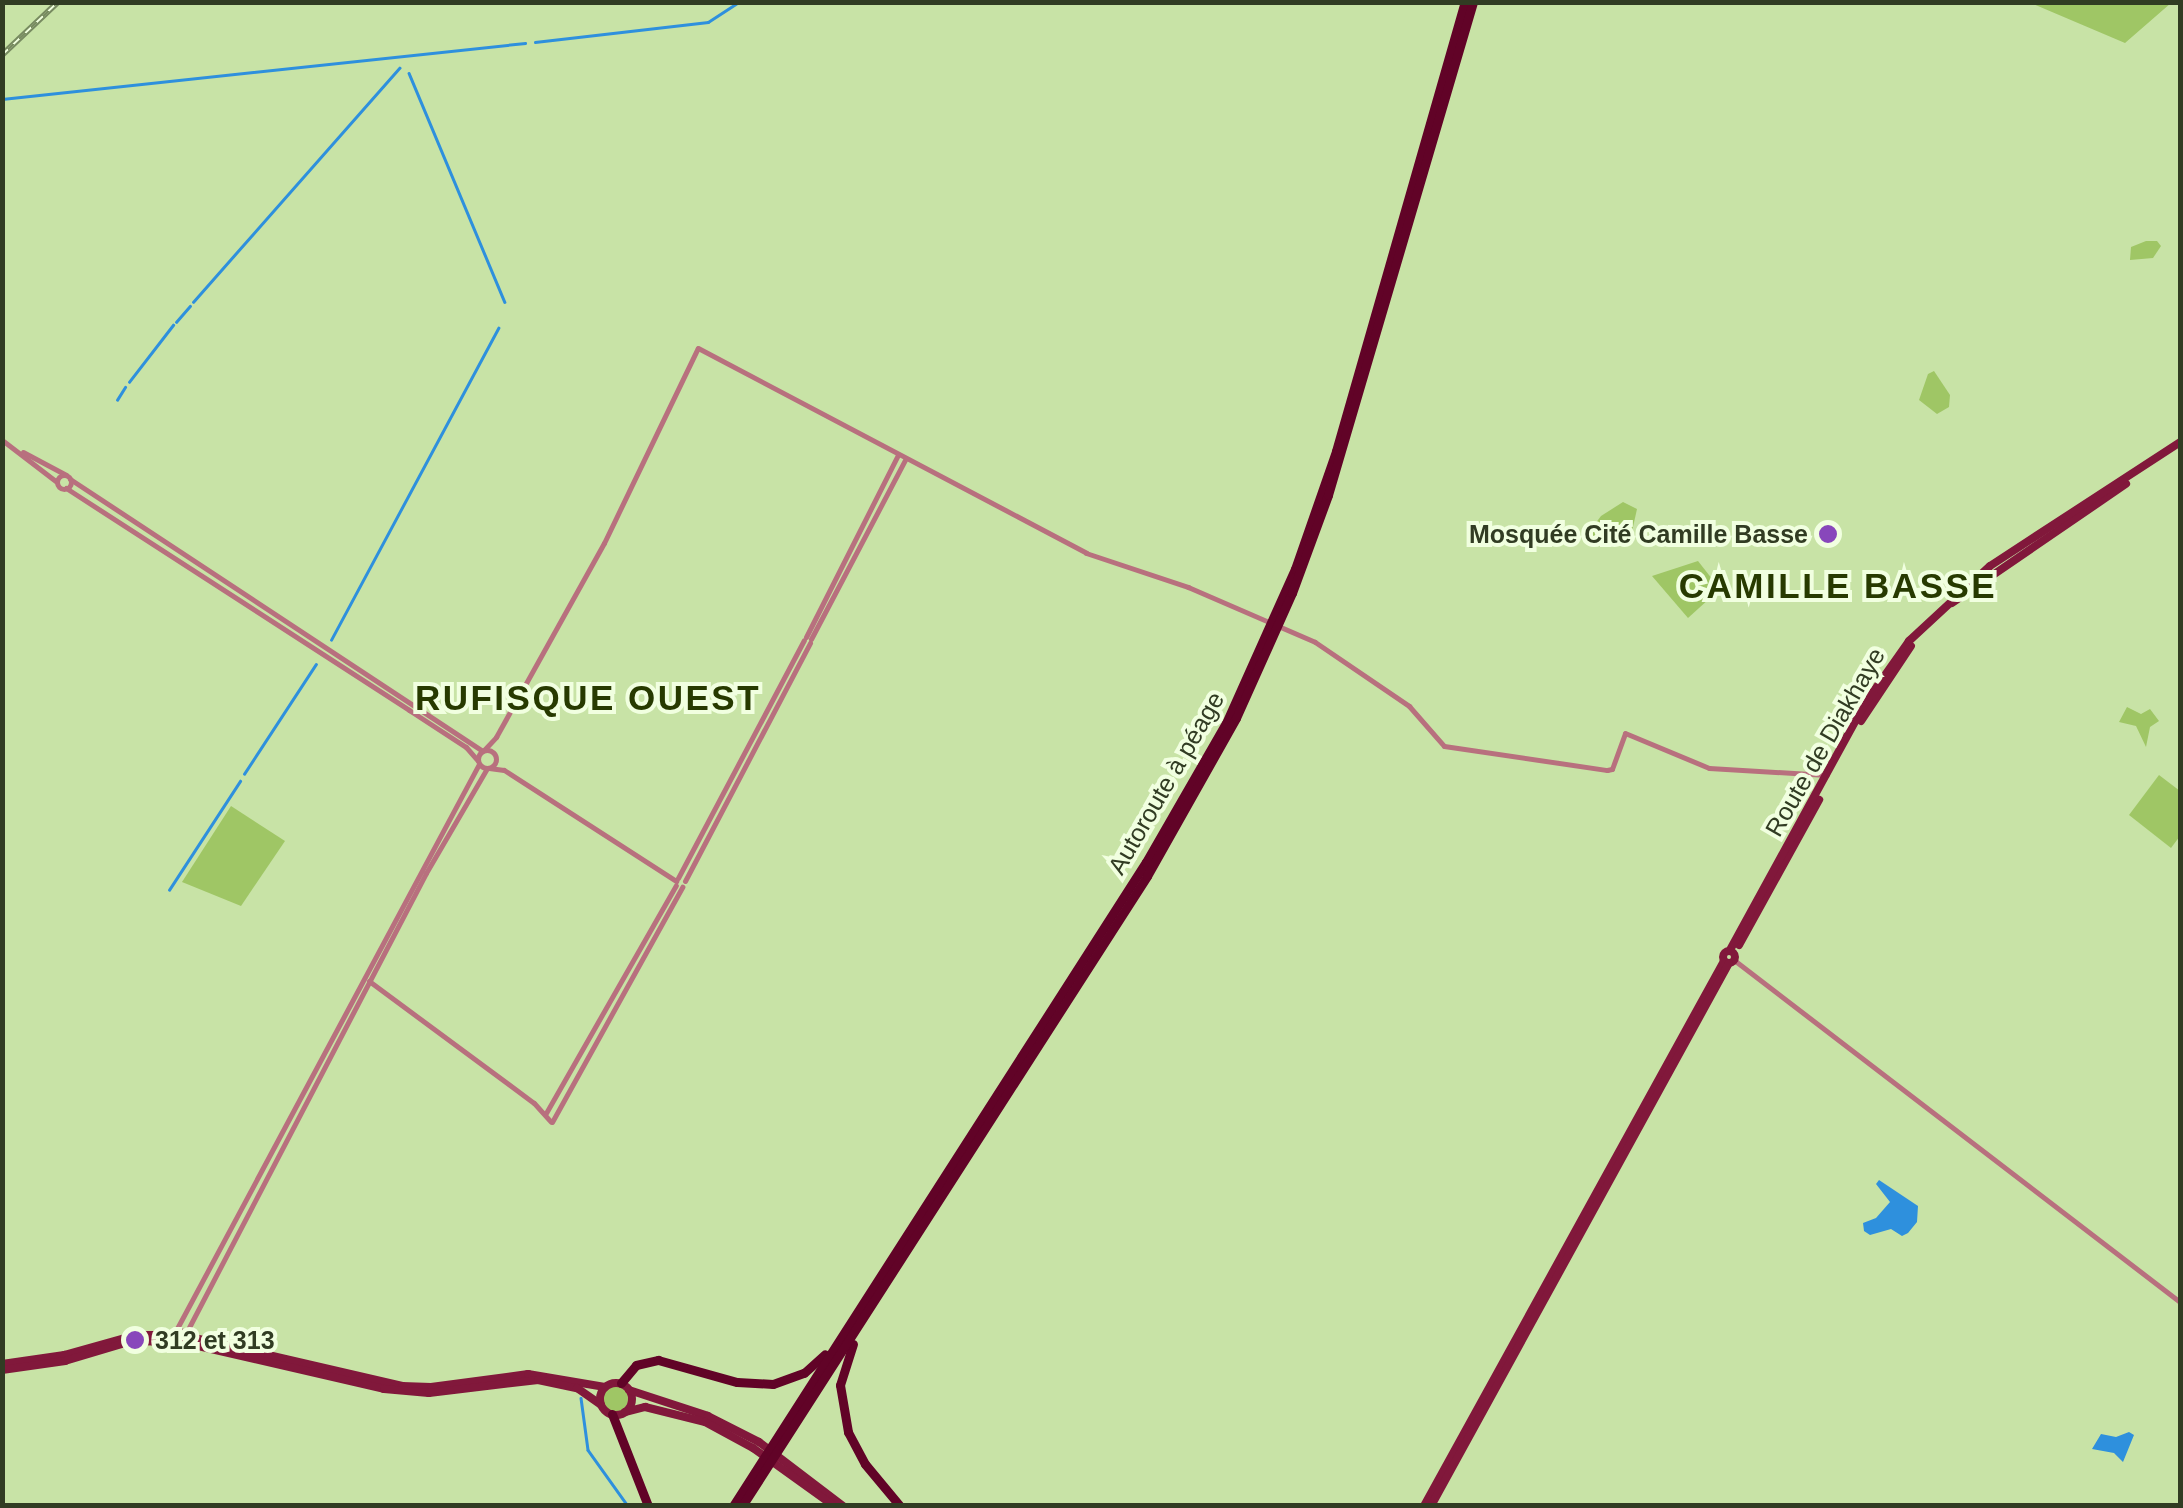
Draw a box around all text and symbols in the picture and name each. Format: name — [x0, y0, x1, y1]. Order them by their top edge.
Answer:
place label: Mosquée Cité Camille Basse — [1469, 519, 1808, 549]
marker: Mosquée Cité Camille Basse — [1817, 523, 1839, 545]
district label: CAMILLE BASSE — [1679, 565, 1997, 607]
street label: Route de Diakhaye — [1759, 642, 1891, 842]
district label: RUFISQUE OUEST — [415, 677, 761, 719]
street label: Autoroute à péage — [1102, 686, 1230, 880]
place label: 312 et 313 — [155, 1325, 275, 1355]
marker: 312 et 313 — [124, 1329, 146, 1351]

